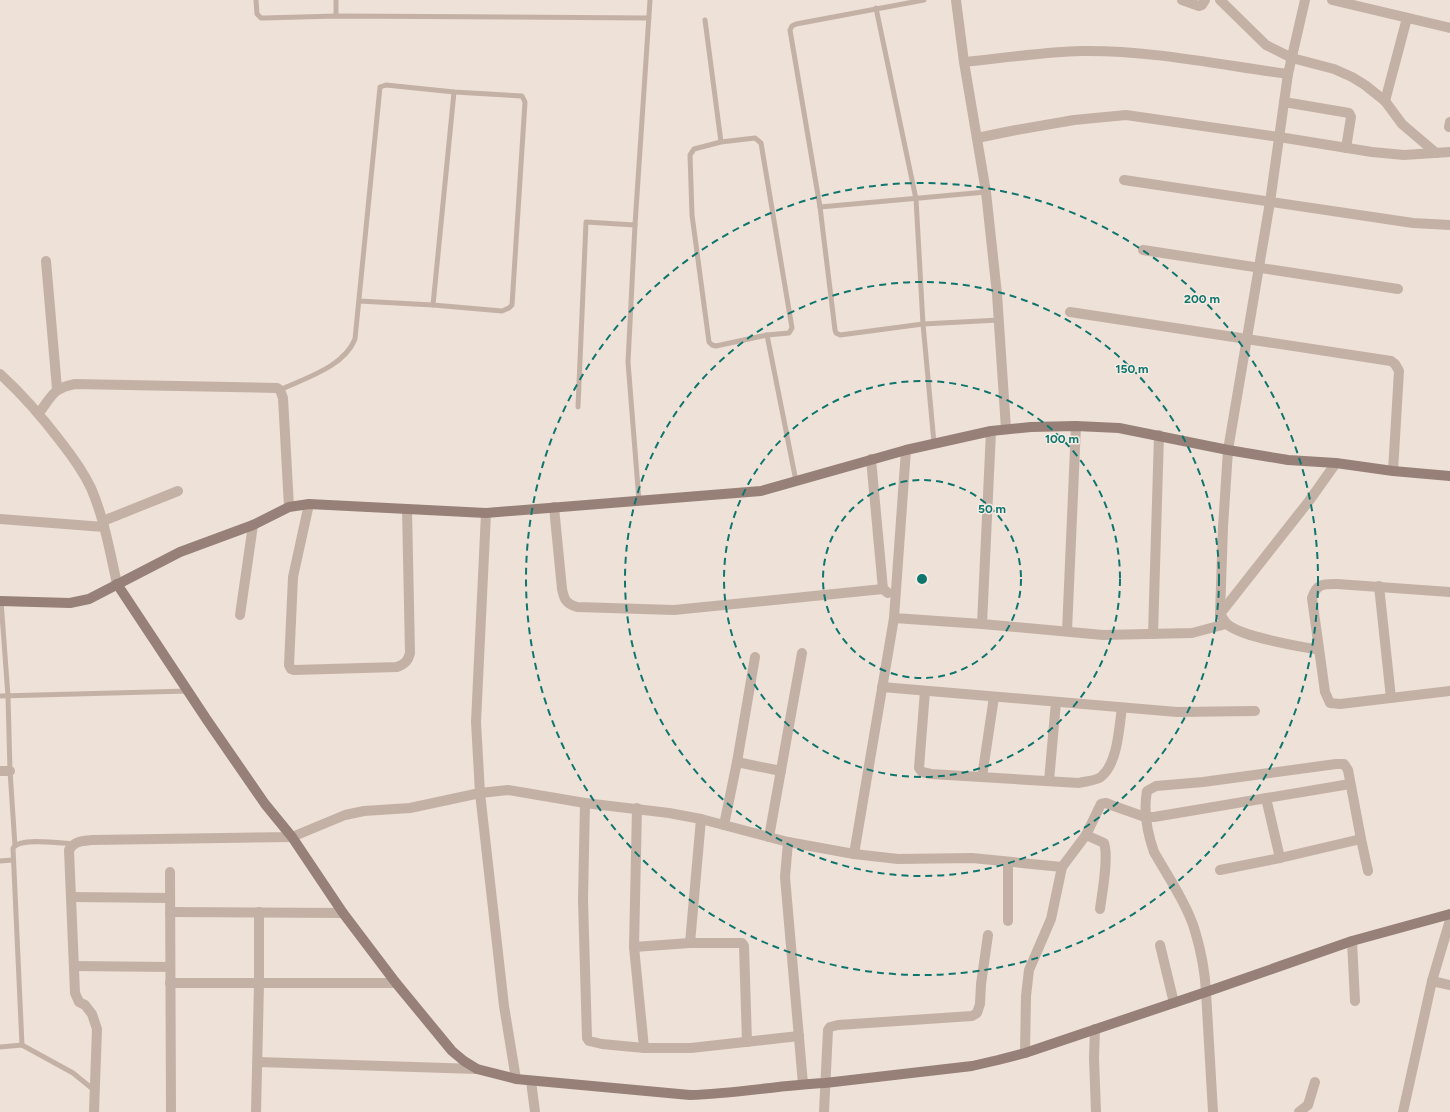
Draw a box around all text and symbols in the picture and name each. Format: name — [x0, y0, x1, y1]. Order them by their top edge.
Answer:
text: 200 m — [1184, 292, 1220, 306]
text: 150 m — [1115, 362, 1149, 376]
text: 100 m — [1045, 432, 1079, 446]
text: 50 m — [978, 502, 1006, 516]
centre of rings — [915, 572, 929, 586]

